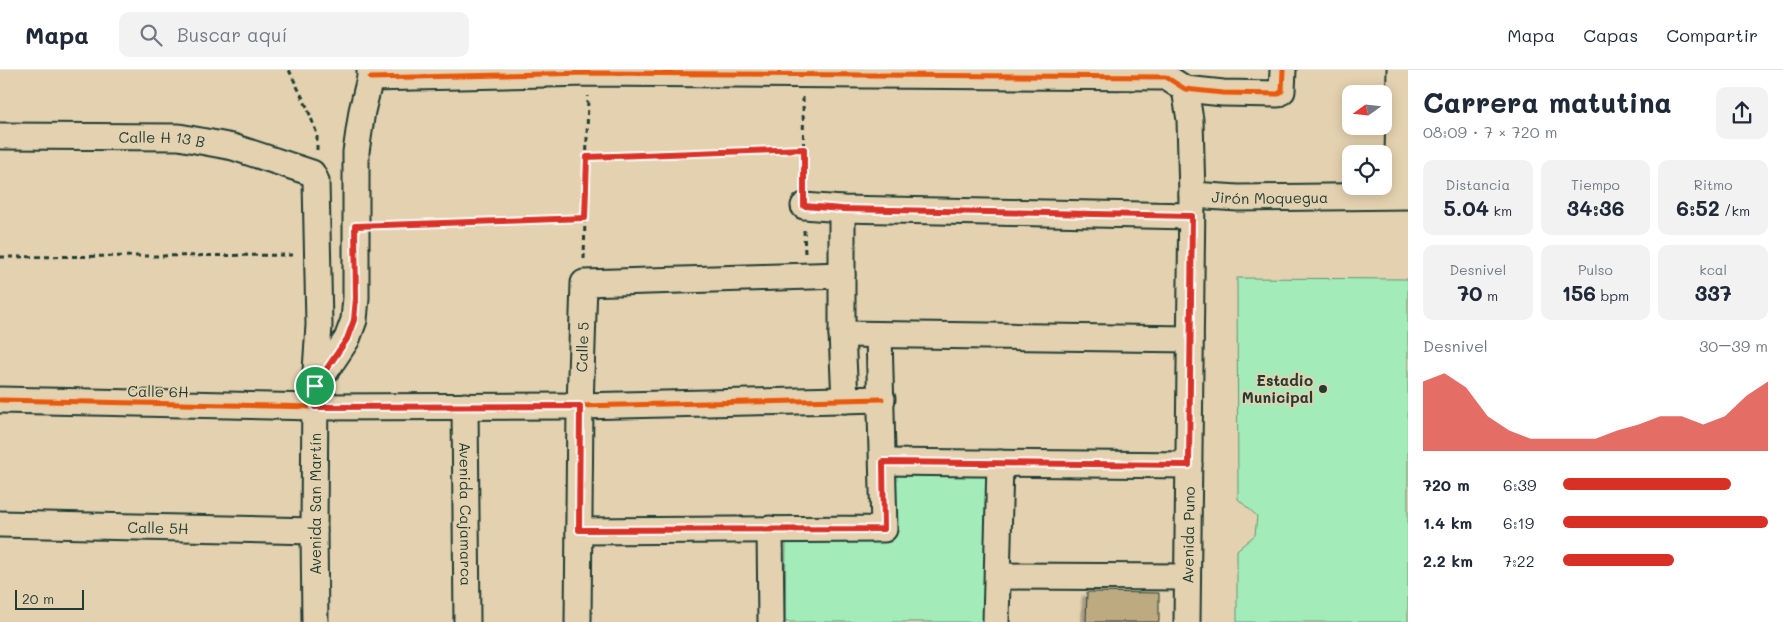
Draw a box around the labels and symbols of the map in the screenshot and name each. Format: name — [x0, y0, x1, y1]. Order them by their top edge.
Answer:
north arrow — [1342, 85, 1392, 135]
street label: Calle H 13 B — [118, 127, 207, 152]
street label: Jirón Moquegua — [1211, 186, 1328, 208]
street label: Calle 5 — [571, 321, 593, 373]
pin — [294, 365, 336, 407]
place label: Estadio Municipal — [1242, 370, 1313, 407]
street label: Calle 6H — [127, 380, 189, 402]
marker: Estadio Municipal — [1317, 383, 1329, 395]
street label: Avenida San Martín — [305, 433, 325, 575]
street label: Avenida Cajamarca — [455, 442, 477, 586]
street label: Avenida Puno — [1177, 486, 1199, 584]
street label: Calle 5H — [127, 517, 189, 538]
scale bar — [15, 587, 84, 610]

